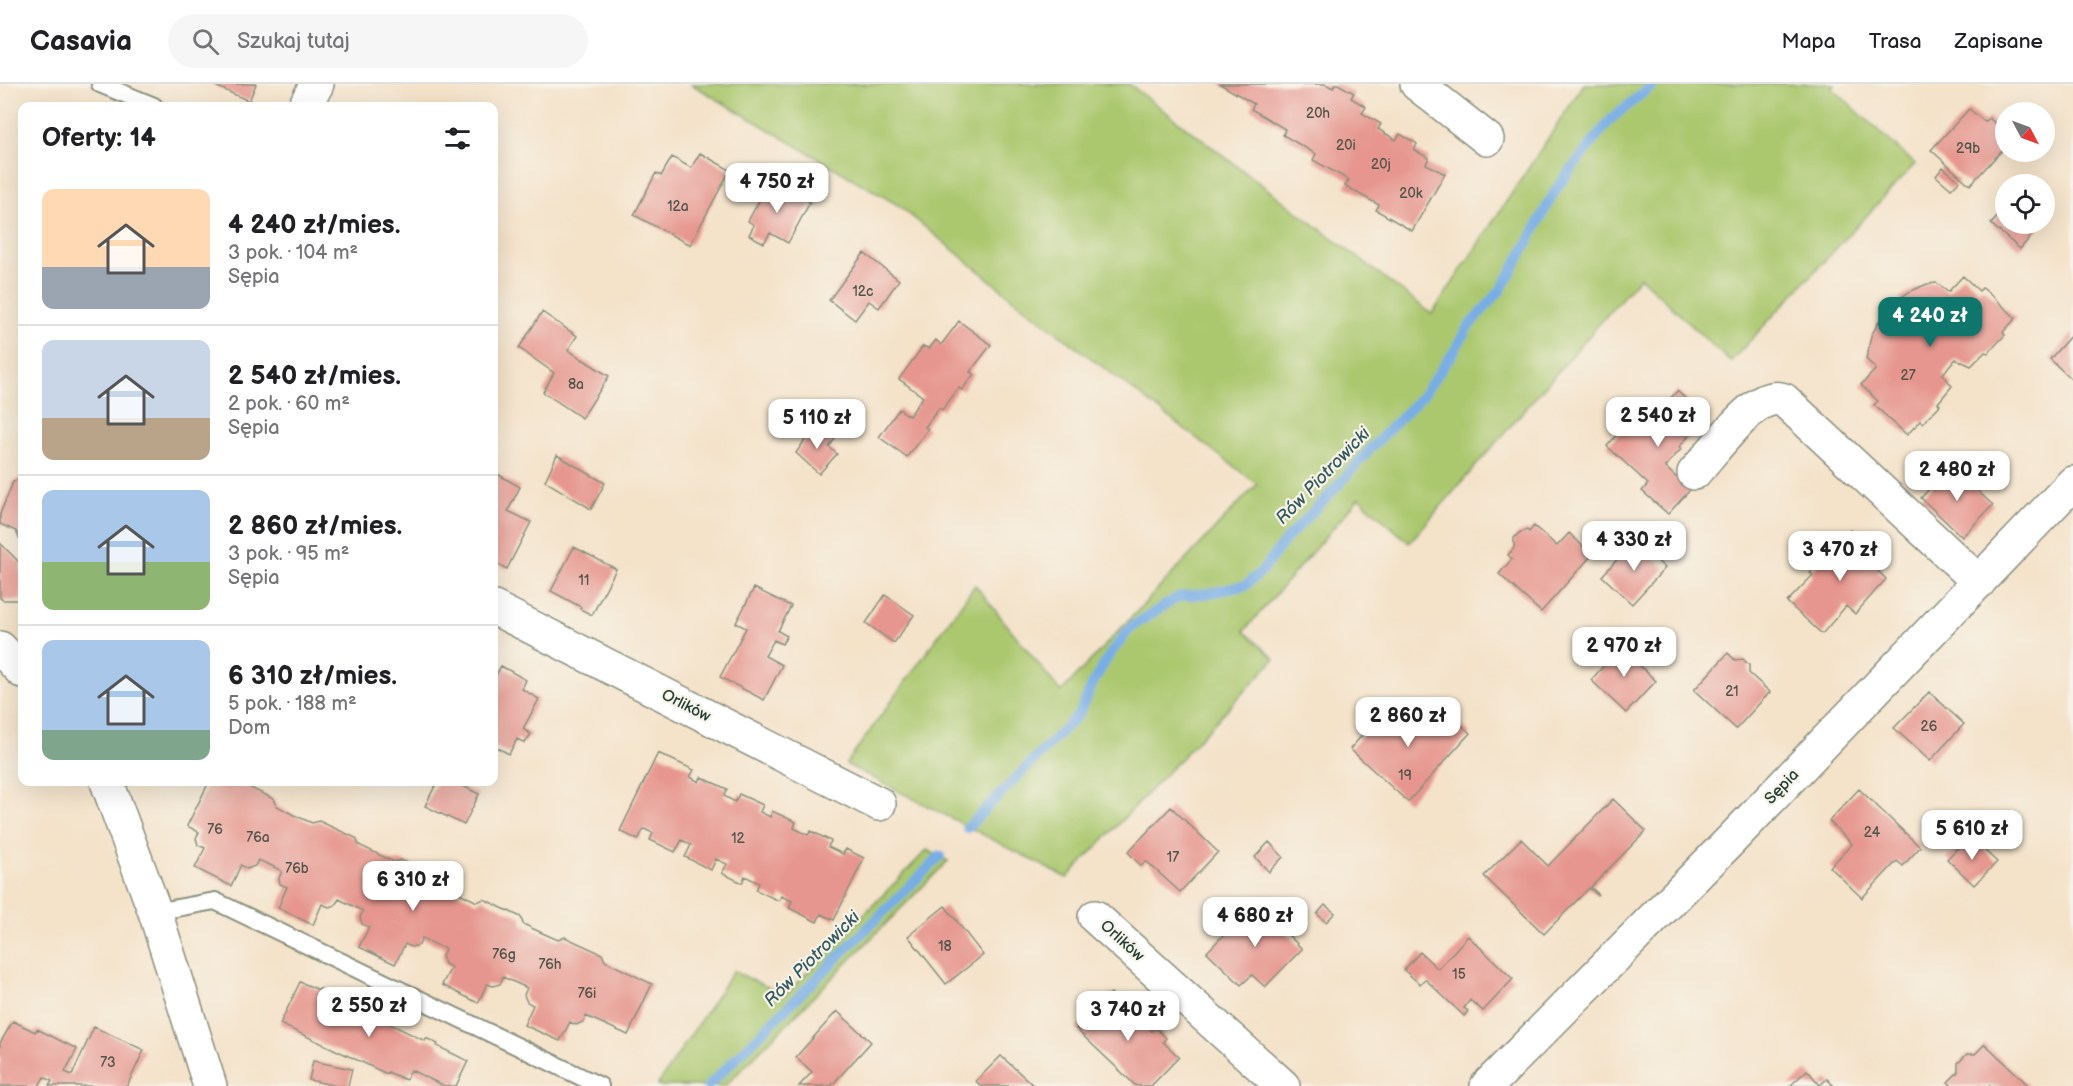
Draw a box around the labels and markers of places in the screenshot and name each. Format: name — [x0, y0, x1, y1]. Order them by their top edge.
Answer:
pin: 4 750 zł — [715, 163, 839, 214]
pin: 4 240 zł — [1868, 297, 1992, 348]
pin: 2 540 zł — [1596, 397, 1720, 448]
pin: 5 110 zł — [755, 399, 879, 450]
pin: 2 480 zł — [1895, 451, 2019, 502]
pin: 4 330 zł — [1572, 521, 1696, 572]
pin: 3 470 zł — [1778, 531, 1902, 582]
pin: 2 970 zł — [1562, 627, 1686, 678]
pin: 2 860 zł — [1346, 697, 1470, 748]
pin: 5 610 zł — [1910, 810, 2034, 861]
pin: 6 310 zł — [351, 861, 475, 912]
pin: 4 680 zł — [1193, 897, 1317, 948]
pin: 2 550 zł — [307, 987, 431, 1038]
pin: 3 740 zł — [1066, 991, 1190, 1042]

